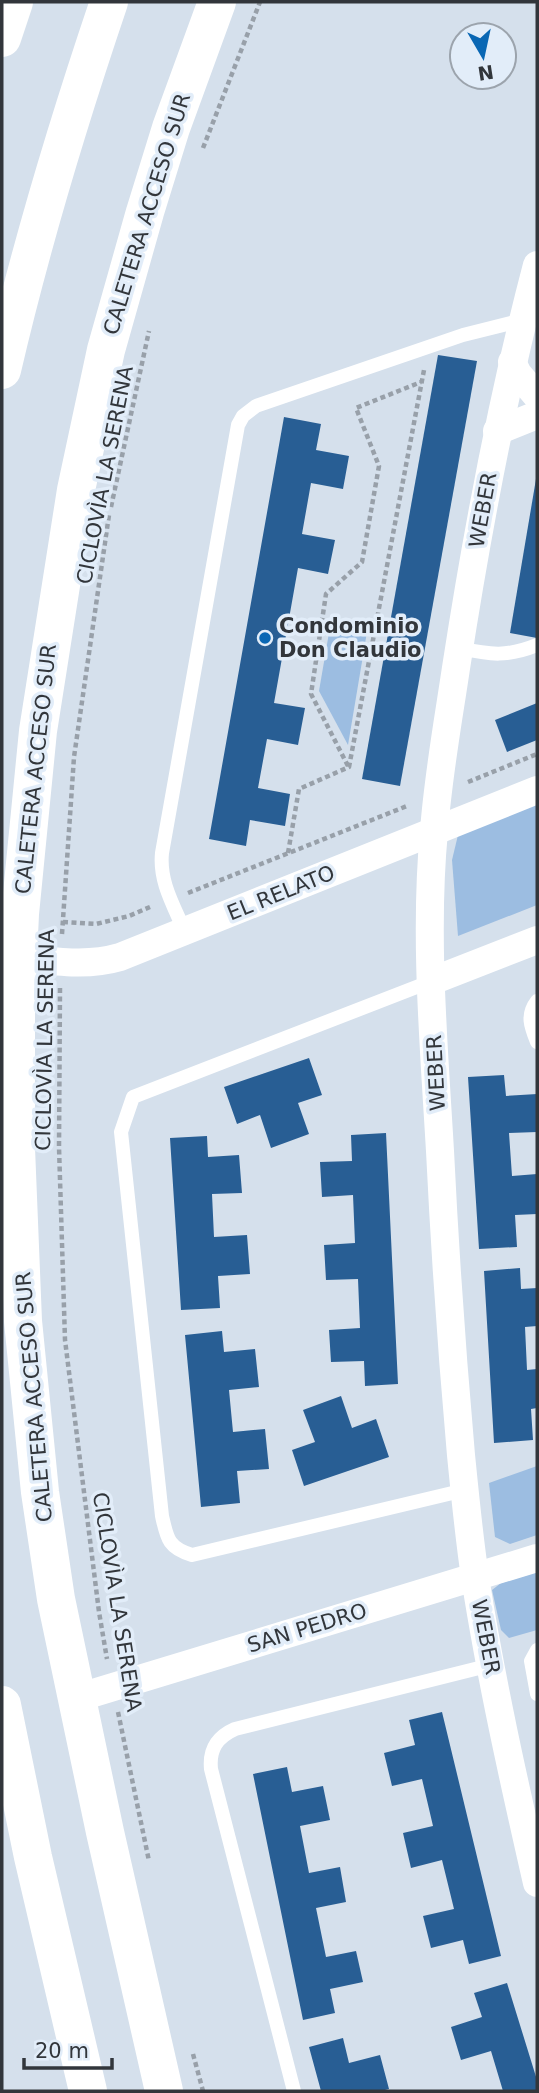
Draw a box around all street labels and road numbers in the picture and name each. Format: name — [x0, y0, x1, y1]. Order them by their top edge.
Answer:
street label: CALETERA ACCESO SUR — [99, 90, 195, 338]
street label: CICLOVÌA LA SERENA — [71, 363, 138, 586]
street label: WEBER — [465, 470, 501, 550]
street label: CALETERA ACCESO SUR — [11, 643, 61, 895]
street label: EL RELATO — [224, 861, 338, 925]
street label: CICLOVÌA LA SERENA — [30, 928, 59, 1151]
street label: WEBER — [422, 1034, 450, 1112]
street label: CALETERA ACCESO SUR — [11, 1271, 57, 1523]
street label: CICLOVÌA LA SERENA — [88, 1490, 147, 1714]
street label: WEBER — [467, 1597, 505, 1677]
street label: SAN PEDRO — [244, 1598, 370, 1658]

